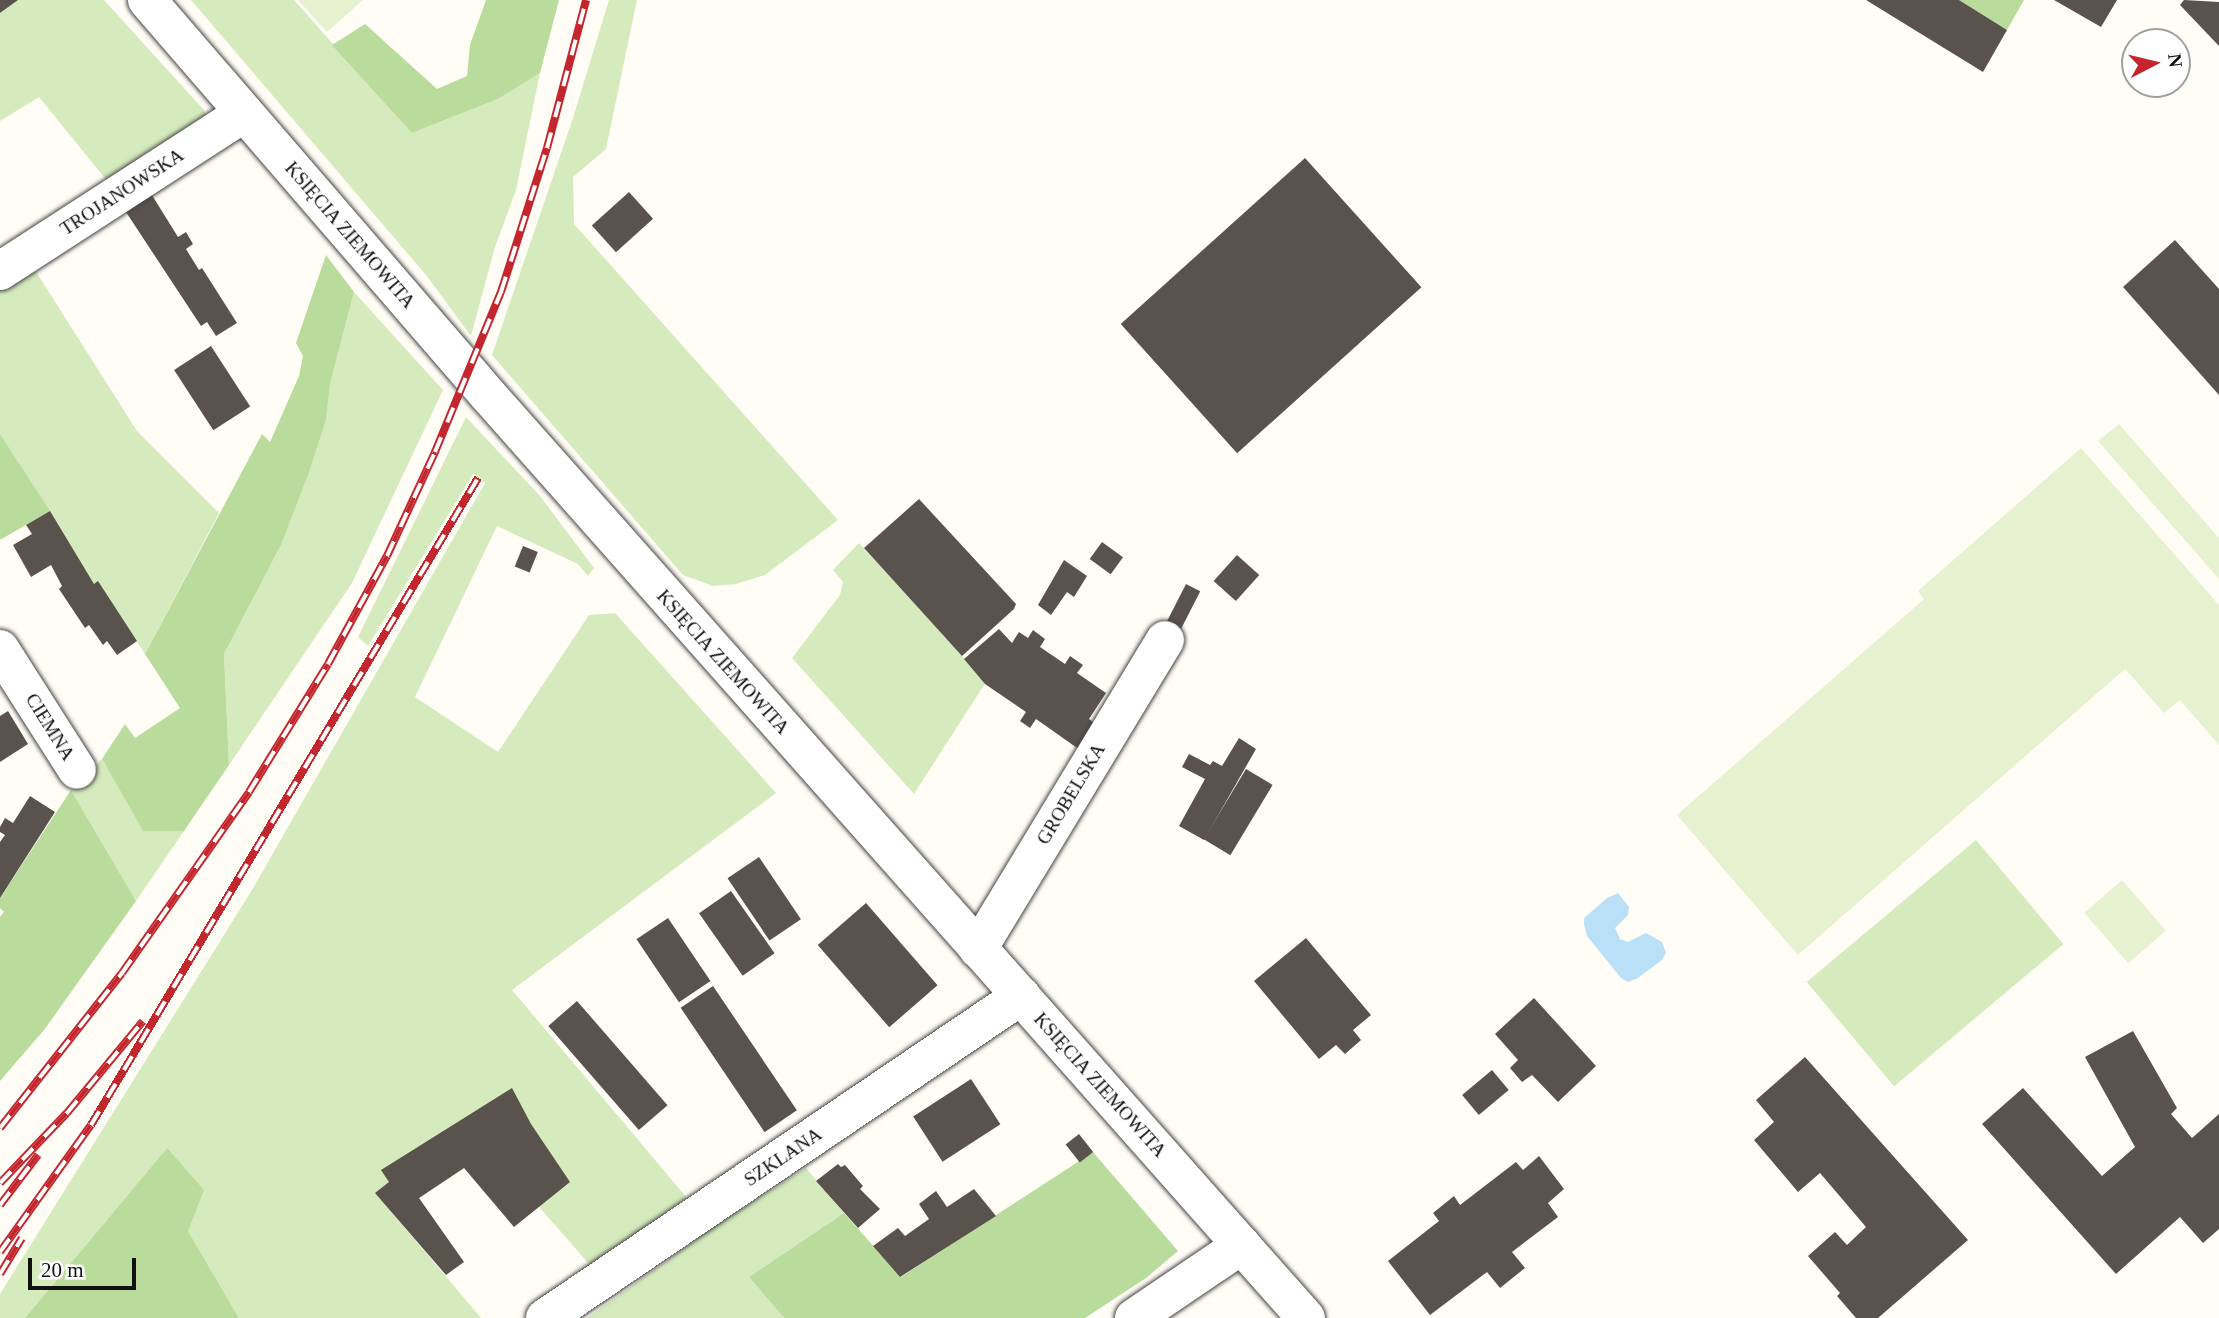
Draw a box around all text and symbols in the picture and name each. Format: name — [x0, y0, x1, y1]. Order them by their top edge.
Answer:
north arrow — [2121, 28, 2191, 98]
text: N — [2164, 53, 2187, 69]
street label: TROJANOWSKA — [56, 144, 188, 240]
street label: KSIĘCIA ZIEMOWITA — [280, 157, 420, 313]
street label: KSIĘCIA ZIEMOWITA — [652, 585, 794, 739]
street label: CIEMNA — [20, 689, 80, 765]
street label: GROBELSKA — [1032, 739, 1110, 849]
street label: KSIĘCIA ZIEMOWITA — [1029, 1008, 1171, 1162]
street label: SZKLANA — [740, 1123, 826, 1191]
scale bar — [32, 1244, 140, 1288]
text: 20 m — [41, 1258, 84, 1282]

